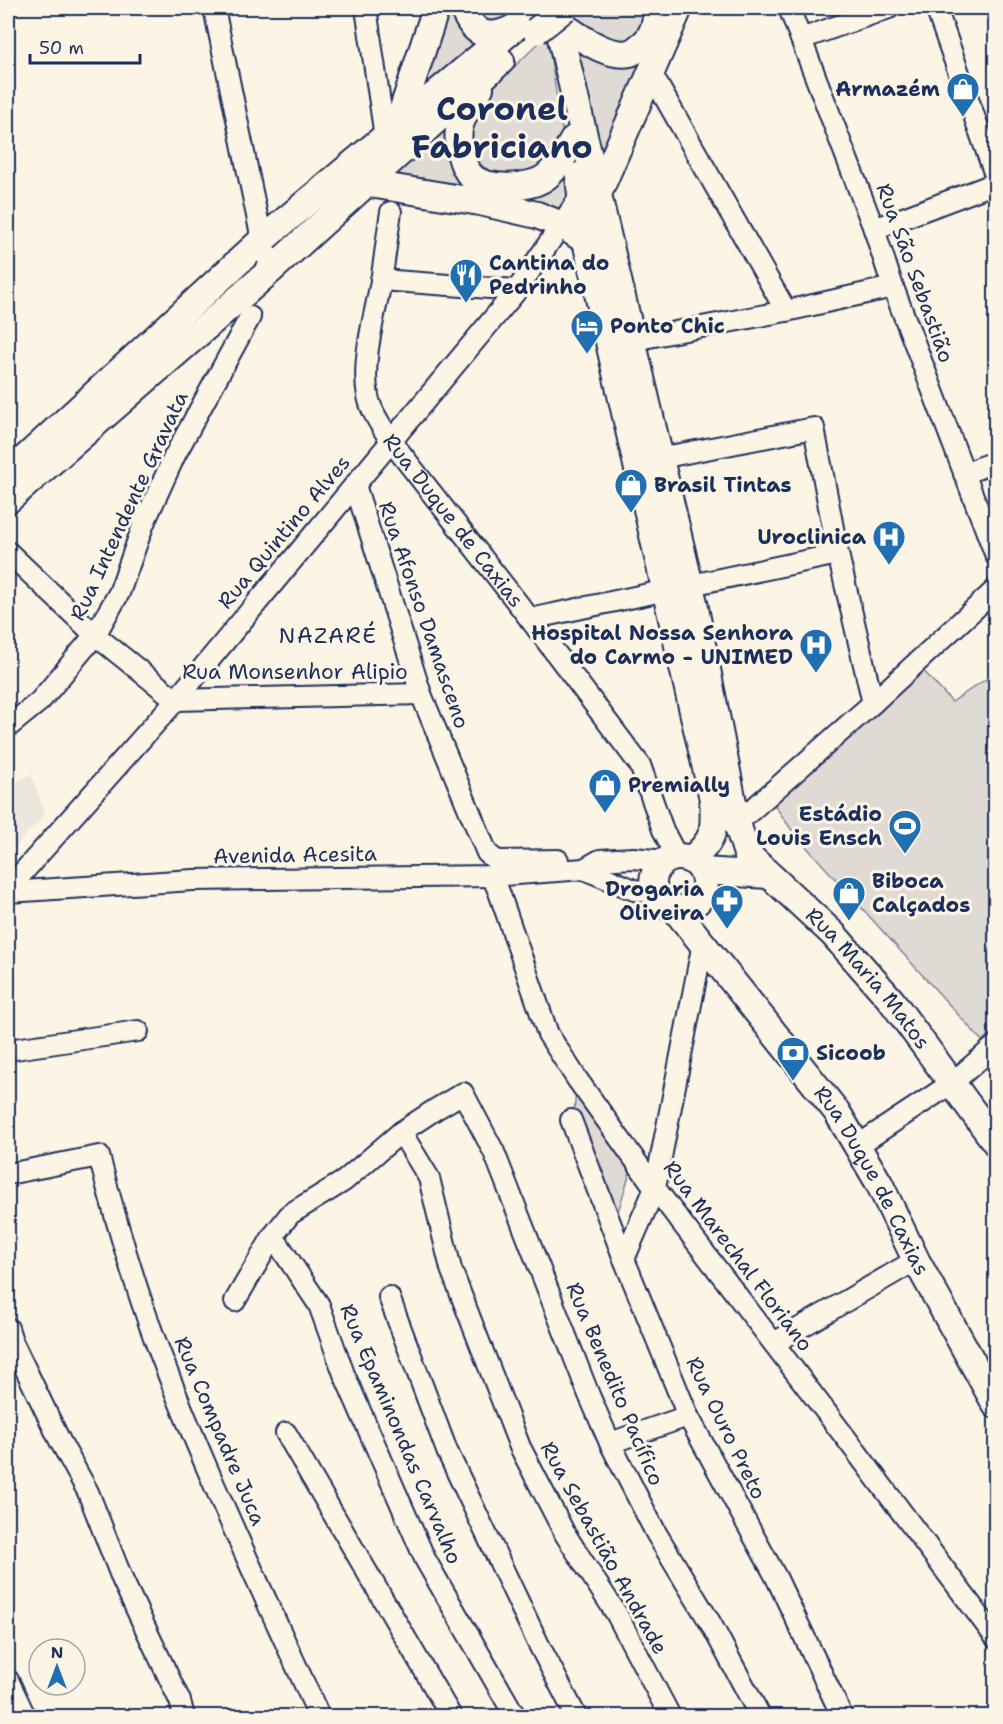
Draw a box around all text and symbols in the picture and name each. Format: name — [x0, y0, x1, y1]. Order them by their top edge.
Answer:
scale bar — [30, 27, 140, 65]
text: 50 m — [39, 36, 84, 60]
shop icon: Armazém — [945, 71, 981, 118]
place label: Armazém — [835, 75, 940, 103]
district label: Coronel Fabriciano — [411, 86, 593, 169]
street label: Rua São Sebastião — [870, 179, 960, 367]
place label: Cantina do Pedrinho — [489, 249, 609, 301]
restaurant icon: Cantina do Pedrinho — [448, 257, 484, 304]
hotel icon: Ponto Chic — [569, 308, 605, 355]
place label: Ponto Chic — [610, 312, 725, 340]
street label: Rua Intendente Gravata — [63, 387, 195, 625]
street label: Rua Duque de Caxias — [376, 428, 530, 613]
street label: Rua Quintino Alves — [211, 449, 357, 615]
shop icon: Brasil Tintas — [613, 467, 649, 514]
place label: Brasil Tintas — [654, 471, 792, 499]
street label: Rua Afonso Damasceno — [372, 498, 476, 732]
hospital icon: Uroclinica — [871, 519, 907, 566]
place label: Uroclinica — [757, 523, 867, 551]
place label: Hospital Nossa Senhora do Carmo - UNIMED — [531, 619, 794, 671]
district label: NAZARÉ — [279, 621, 377, 650]
hospital icon: Hospital Nossa Senhora do Carmo - UNIMED — [798, 627, 834, 674]
street label: Rua Monsenhor Alipio — [182, 658, 408, 686]
shop icon: Premially — [587, 767, 623, 814]
place label: Premially — [628, 771, 730, 799]
place label: Estádio Louis Ensch — [756, 800, 882, 852]
sports icon: Estádio Louis Ensch — [887, 808, 923, 855]
street label: Avenida Acesita — [213, 840, 377, 870]
place label: Biboca Calçados — [872, 867, 970, 919]
place label: Drogaria Oliveira — [605, 875, 705, 927]
shop icon: Biboca Calçados — [831, 875, 867, 922]
pharmacy icon: Drogaria Oliveira — [709, 883, 745, 930]
street label: Rua Maria Matos — [800, 901, 937, 1055]
bank icon: Sicoob — [775, 1035, 811, 1082]
place label: Sicoob — [816, 1039, 886, 1067]
street label: Rua Duque de Caxias — [807, 1080, 936, 1280]
street label: Rua Marechal Floriano — [657, 1155, 819, 1357]
street label: Rua Benedito Pacífico — [559, 1278, 671, 1490]
street label: Rua Epaminondas Carvalho — [333, 1300, 469, 1568]
street label: Rua Compadre Juca — [168, 1332, 272, 1530]
street label: Rua Ouro Preto — [679, 1352, 773, 1504]
street label: Rua Sebastião Andrade — [534, 1437, 674, 1659]
north arrow — [27, 1637, 87, 1697]
text: N — [51, 1642, 63, 1663]

